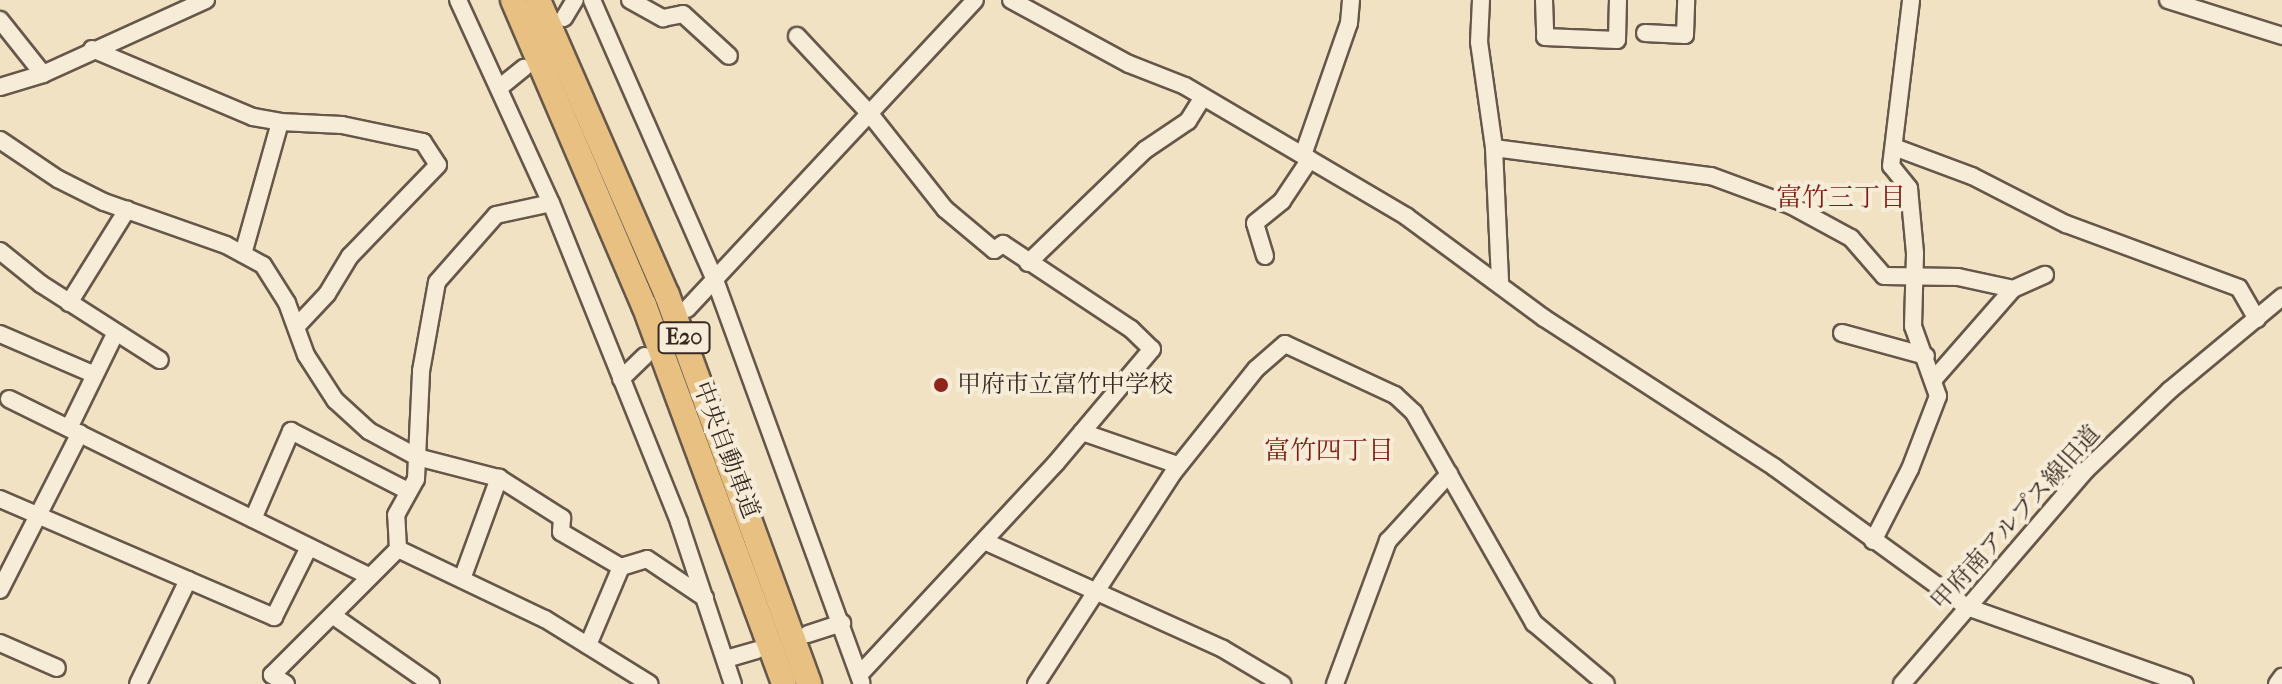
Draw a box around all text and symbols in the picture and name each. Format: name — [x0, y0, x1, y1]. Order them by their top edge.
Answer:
district label: 富竹三丁目 — [1776, 182, 1906, 214]
road number: E20 — [656, 320, 712, 356]
place label: 甲府市立富竹中学校 — [957, 371, 1173, 399]
marker: 甲府市立富竹中学校 — [932, 376, 950, 394]
street label: 中央自動車道 — [687, 378, 765, 522]
street label: 甲府南アルプス線旧道 — [1925, 419, 2107, 617]
district label: 富竹四丁目 — [1264, 435, 1394, 467]

